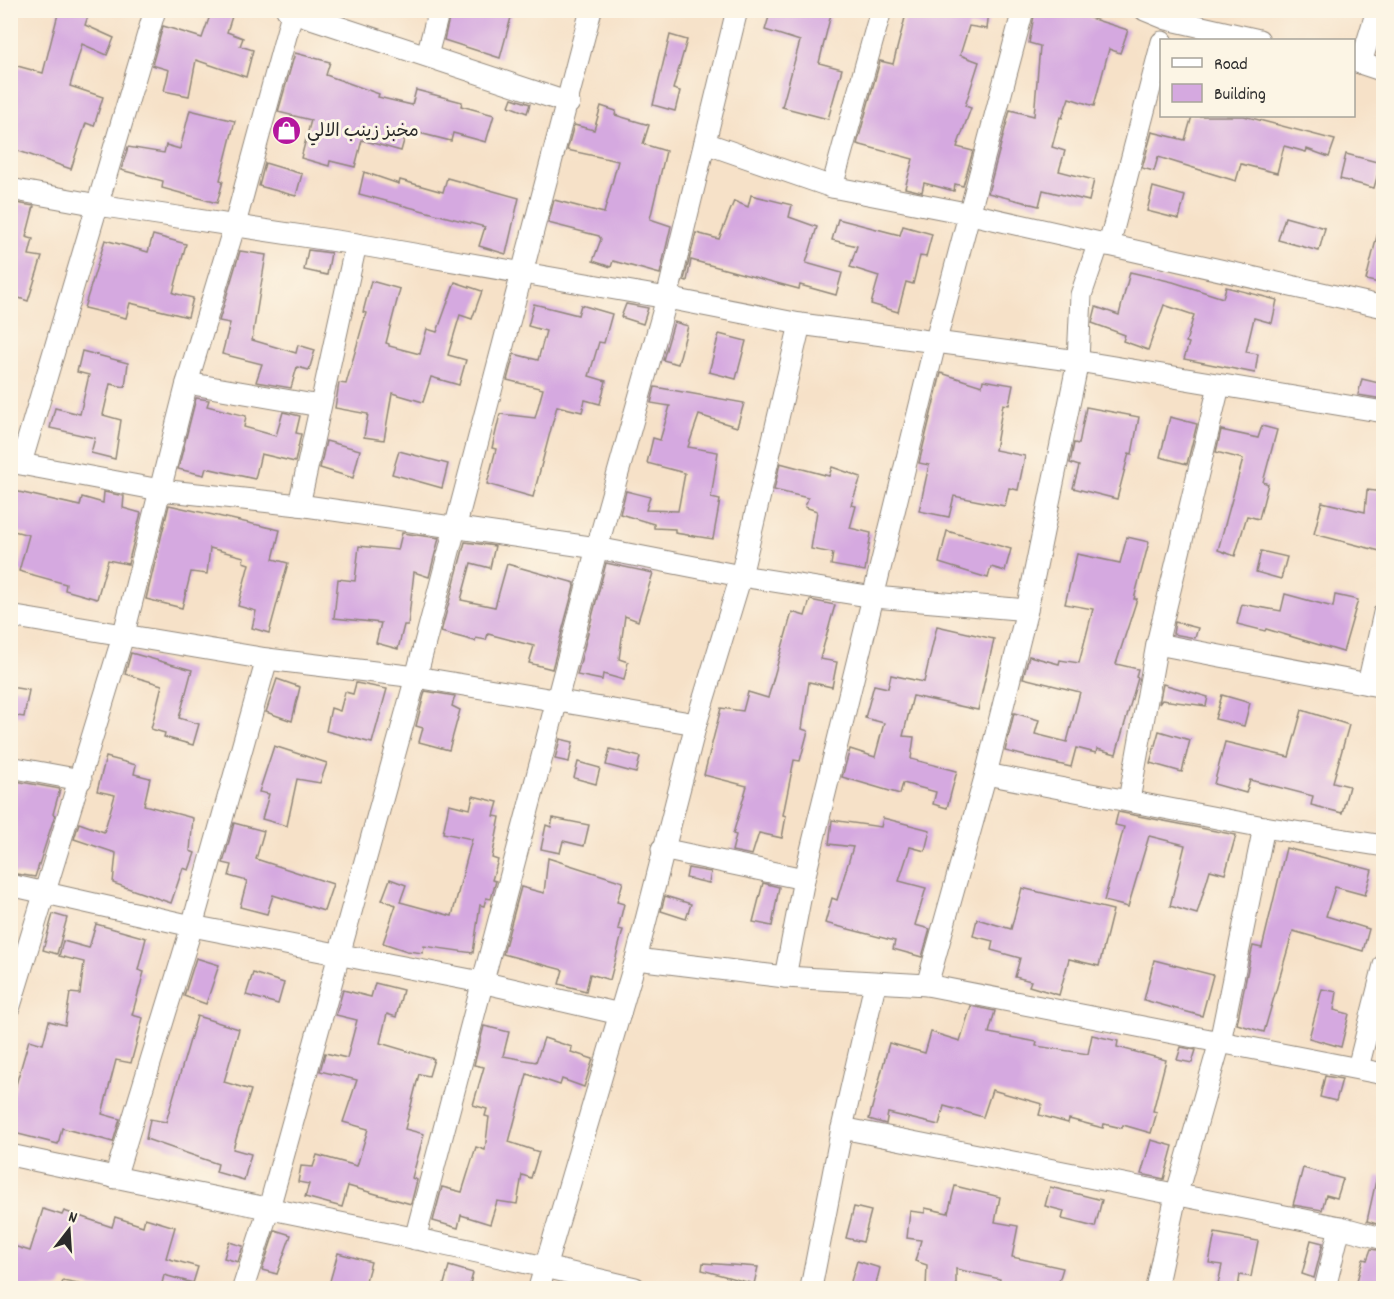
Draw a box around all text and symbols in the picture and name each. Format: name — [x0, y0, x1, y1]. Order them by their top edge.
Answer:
legend — [1160, 39, 1355, 117]
text: Road — [1214, 53, 1248, 78]
text: Building — [1214, 83, 1266, 108]
shop icon: مخبز زينب الالي — [270, 114, 302, 146]
place label: مخبز زينب الالي — [307, 120, 419, 146]
north arrow — [39, 1200, 99, 1260]
text: N — [66, 1206, 80, 1230]

